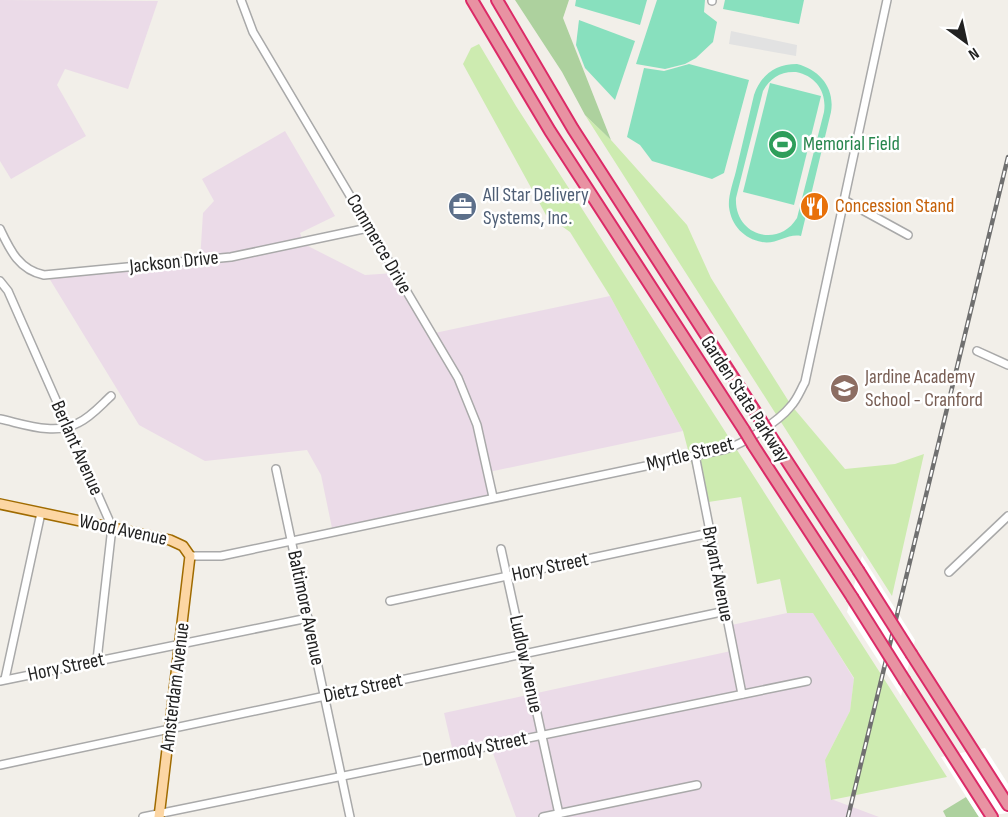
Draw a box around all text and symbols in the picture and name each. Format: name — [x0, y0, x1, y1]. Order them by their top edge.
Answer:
north arrow — [936, 12, 996, 72]
text: N — [965, 43, 982, 64]
sports icon: Memorial Field — [766, 128, 798, 160]
place label: Memorial Field — [803, 132, 900, 156]
place label: All Star Delivery Systems, Inc. — [482, 183, 589, 230]
street label: Commerce Drive — [341, 190, 417, 298]
office icon: All Star Delivery Systems, Inc. — [446, 190, 478, 222]
restaurant icon: Concession Stand — [798, 190, 830, 222]
place label: Concession Stand — [835, 194, 954, 218]
street label: Jackson Drive — [127, 245, 220, 279]
street label: Garden State Parkway — [695, 331, 795, 467]
place label: Jardine Academy School - Cranford — [864, 365, 983, 412]
school or university icon: Jardine Academy School - Cranford — [828, 372, 860, 404]
street label: Berlant Avenue — [46, 397, 108, 499]
street label: Myrtle Street — [644, 432, 736, 476]
street label: Wood Avenue — [77, 509, 169, 551]
street label: Bryant Avenue — [697, 524, 739, 624]
street label: Hory Street — [510, 547, 590, 587]
street label: Baltimore Avenue — [282, 548, 330, 668]
street label: Ludlow Avenue — [504, 613, 548, 715]
street label: Amsterdam Avenue — [155, 621, 195, 754]
street label: Hory Street — [26, 647, 106, 687]
street label: Dietz Street — [321, 668, 405, 708]
street label: Dermody Street — [421, 726, 529, 772]

